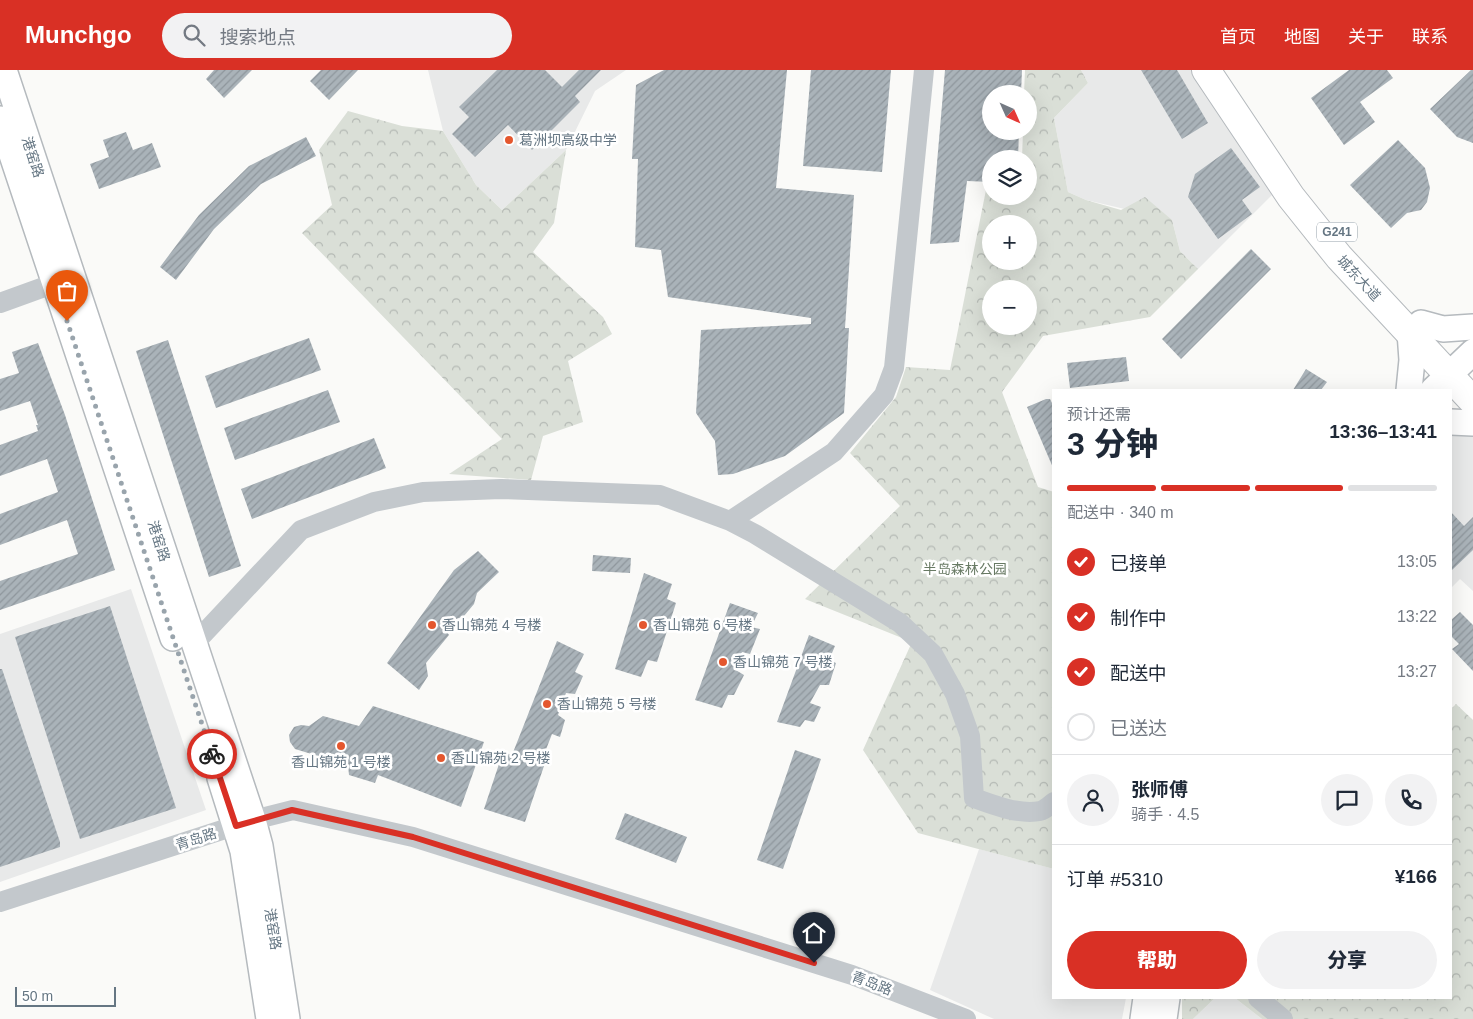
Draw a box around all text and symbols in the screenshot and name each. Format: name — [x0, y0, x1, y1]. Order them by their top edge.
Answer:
search box — [162, 13, 512, 58]
text: Munchgo — [25, 21, 132, 48]
icon: search — [180, 21, 208, 49]
text: 搜索地点 — [220, 27, 296, 48]
text: 首页 — [1220, 27, 1256, 47]
text: 地图 — [1284, 27, 1320, 47]
text: 关于 — [1348, 27, 1384, 47]
text: 联系 — [1412, 27, 1448, 47]
north arrow — [982, 85, 1038, 140]
map controls — [982, 85, 1037, 335]
place label: 葛洲坝高级中学 — [519, 132, 617, 148]
marker: 葛洲坝高级中学 — [503, 134, 515, 146]
street label: 港窑路 — [19, 135, 47, 179]
button: layers — [982, 150, 1037, 205]
button: + — [982, 215, 1037, 270]
road number: G241 — [1317, 222, 1357, 242]
street label: 城东大道 — [1334, 252, 1384, 304]
pin — [46, 270, 88, 321]
icon: bag — [53, 277, 81, 305]
button: − — [982, 280, 1037, 335]
text: 预计还需 — [1067, 406, 1131, 423]
text: 13:36–13:41 — [1329, 421, 1437, 442]
text: 3 分钟 — [1067, 426, 1158, 462]
text: 配送中 · 340 m — [1067, 504, 1174, 521]
street label: 港窑路 — [145, 519, 173, 563]
icon: check — [1067, 548, 1095, 576]
text: 已接单 — [1110, 553, 1167, 574]
text: 13:05 — [1397, 553, 1437, 570]
park label: 半岛森林公园 — [923, 561, 1007, 577]
icon: check — [1067, 603, 1095, 631]
text: 制作中 — [1110, 608, 1167, 629]
text: 13:22 — [1397, 608, 1437, 625]
place label: 香山锦苑 4 号楼 — [442, 617, 542, 633]
place label: 香山锦苑 6 号楼 — [653, 617, 753, 633]
marker: 香山锦苑 4 号楼 — [426, 619, 438, 631]
marker: 香山锦苑 6 号楼 — [637, 619, 649, 631]
place label: 香山锦苑 7 号楼 — [733, 654, 833, 670]
marker: 香山锦苑 7 号楼 — [717, 656, 729, 668]
icon: check — [1067, 658, 1095, 686]
text: 配送中 — [1110, 663, 1167, 684]
text: 13:27 — [1397, 663, 1437, 680]
place label: 香山锦苑 5 号楼 — [557, 696, 657, 712]
marker: 香山锦苑 5 号楼 — [541, 698, 553, 710]
text: 已送达 — [1110, 718, 1167, 739]
courier — [187, 729, 237, 779]
icon: bike — [198, 740, 226, 768]
marker: 香山锦苑 1 号楼 — [335, 740, 347, 752]
place label: 香山锦苑 2 号楼 — [451, 750, 551, 766]
marker: 香山锦苑 2 号楼 — [435, 752, 447, 764]
place label: 香山锦苑 1 号楼 — [291, 754, 391, 770]
button: person — [1067, 774, 1119, 826]
button: chat — [1321, 774, 1373, 826]
button: phone — [1385, 774, 1437, 826]
text: 张师傅 — [1131, 779, 1188, 800]
text: 骑手 · 4.5 — [1131, 806, 1199, 823]
street label: 青岛路 — [174, 825, 218, 853]
text: ¥166 — [1395, 866, 1437, 887]
text: 订单 #5310 — [1067, 869, 1163, 890]
street label: 港窑路 — [262, 907, 284, 951]
pin — [793, 912, 835, 963]
icon: home — [800, 919, 828, 947]
button: 帮助 — [1067, 931, 1247, 989]
button: 分享 — [1257, 931, 1437, 989]
street label: 青岛路 — [850, 968, 894, 998]
scale bar — [15, 984, 116, 1007]
text: 50 m — [22, 988, 53, 1004]

